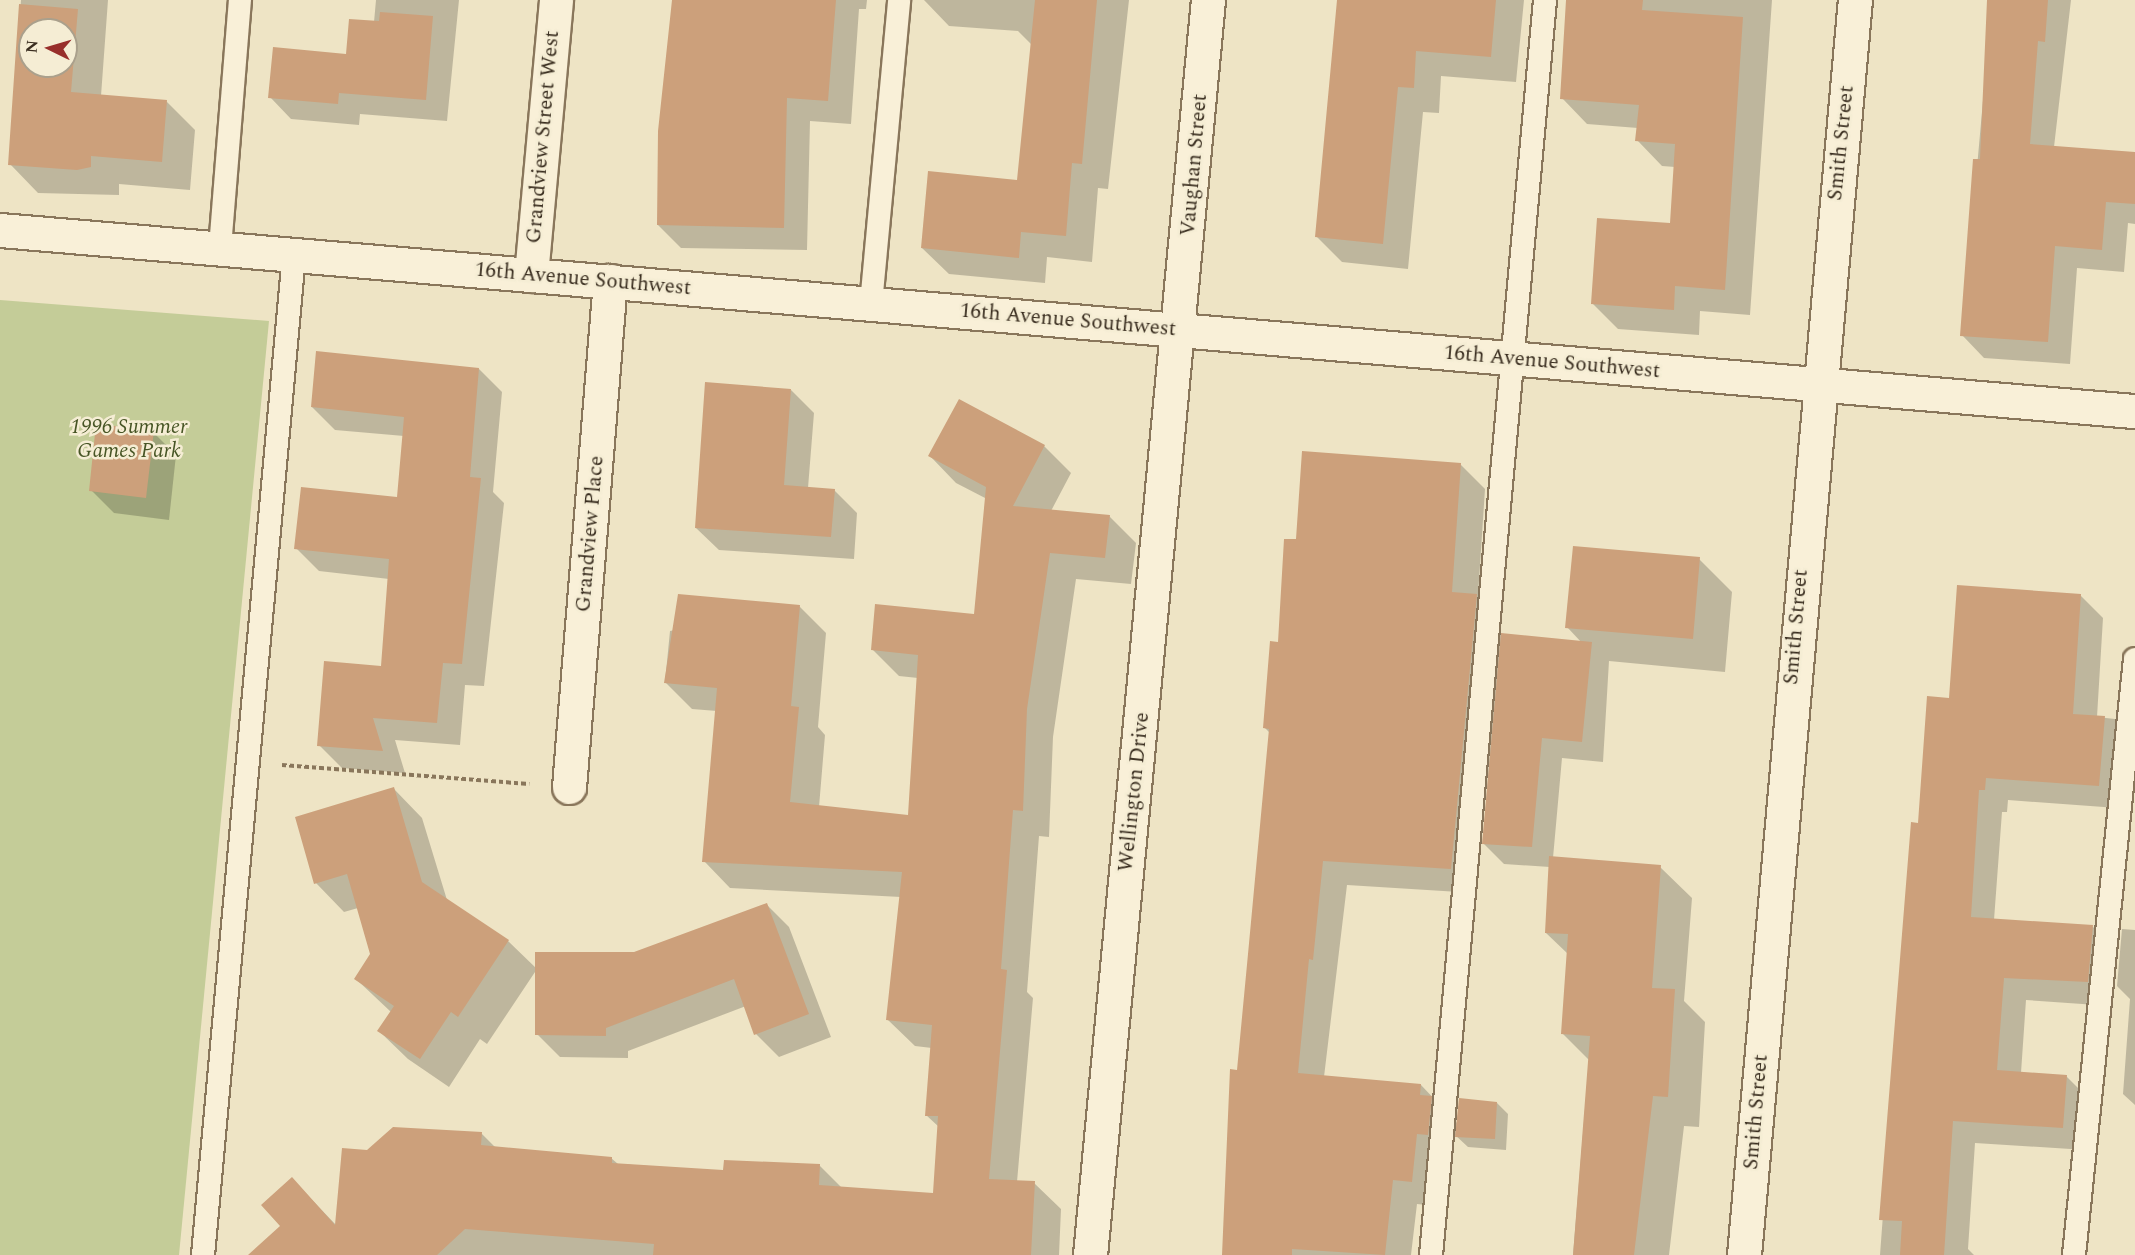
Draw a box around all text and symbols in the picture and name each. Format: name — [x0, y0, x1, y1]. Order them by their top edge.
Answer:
north arrow — [18, 18, 78, 78]
street label: Grandview Street West — [521, 29, 565, 245]
text: N — [20, 39, 45, 54]
street label: Smith Street — [1822, 84, 1860, 202]
street label: Vaughan Street — [1175, 93, 1213, 237]
street label: 16th Avenue Southwest — [474, 257, 692, 301]
street label: 16th Avenue Southwest — [959, 298, 1177, 342]
street label: 16th Avenue Southwest — [1443, 340, 1661, 384]
park label: 1996 Summer Games Park — [71, 414, 187, 464]
street label: Grandview Place — [571, 455, 609, 613]
street label: Smith Street — [1778, 568, 1814, 686]
street label: Wellington Drive — [1113, 711, 1155, 873]
street label: Smith Street — [1738, 1053, 1774, 1171]

